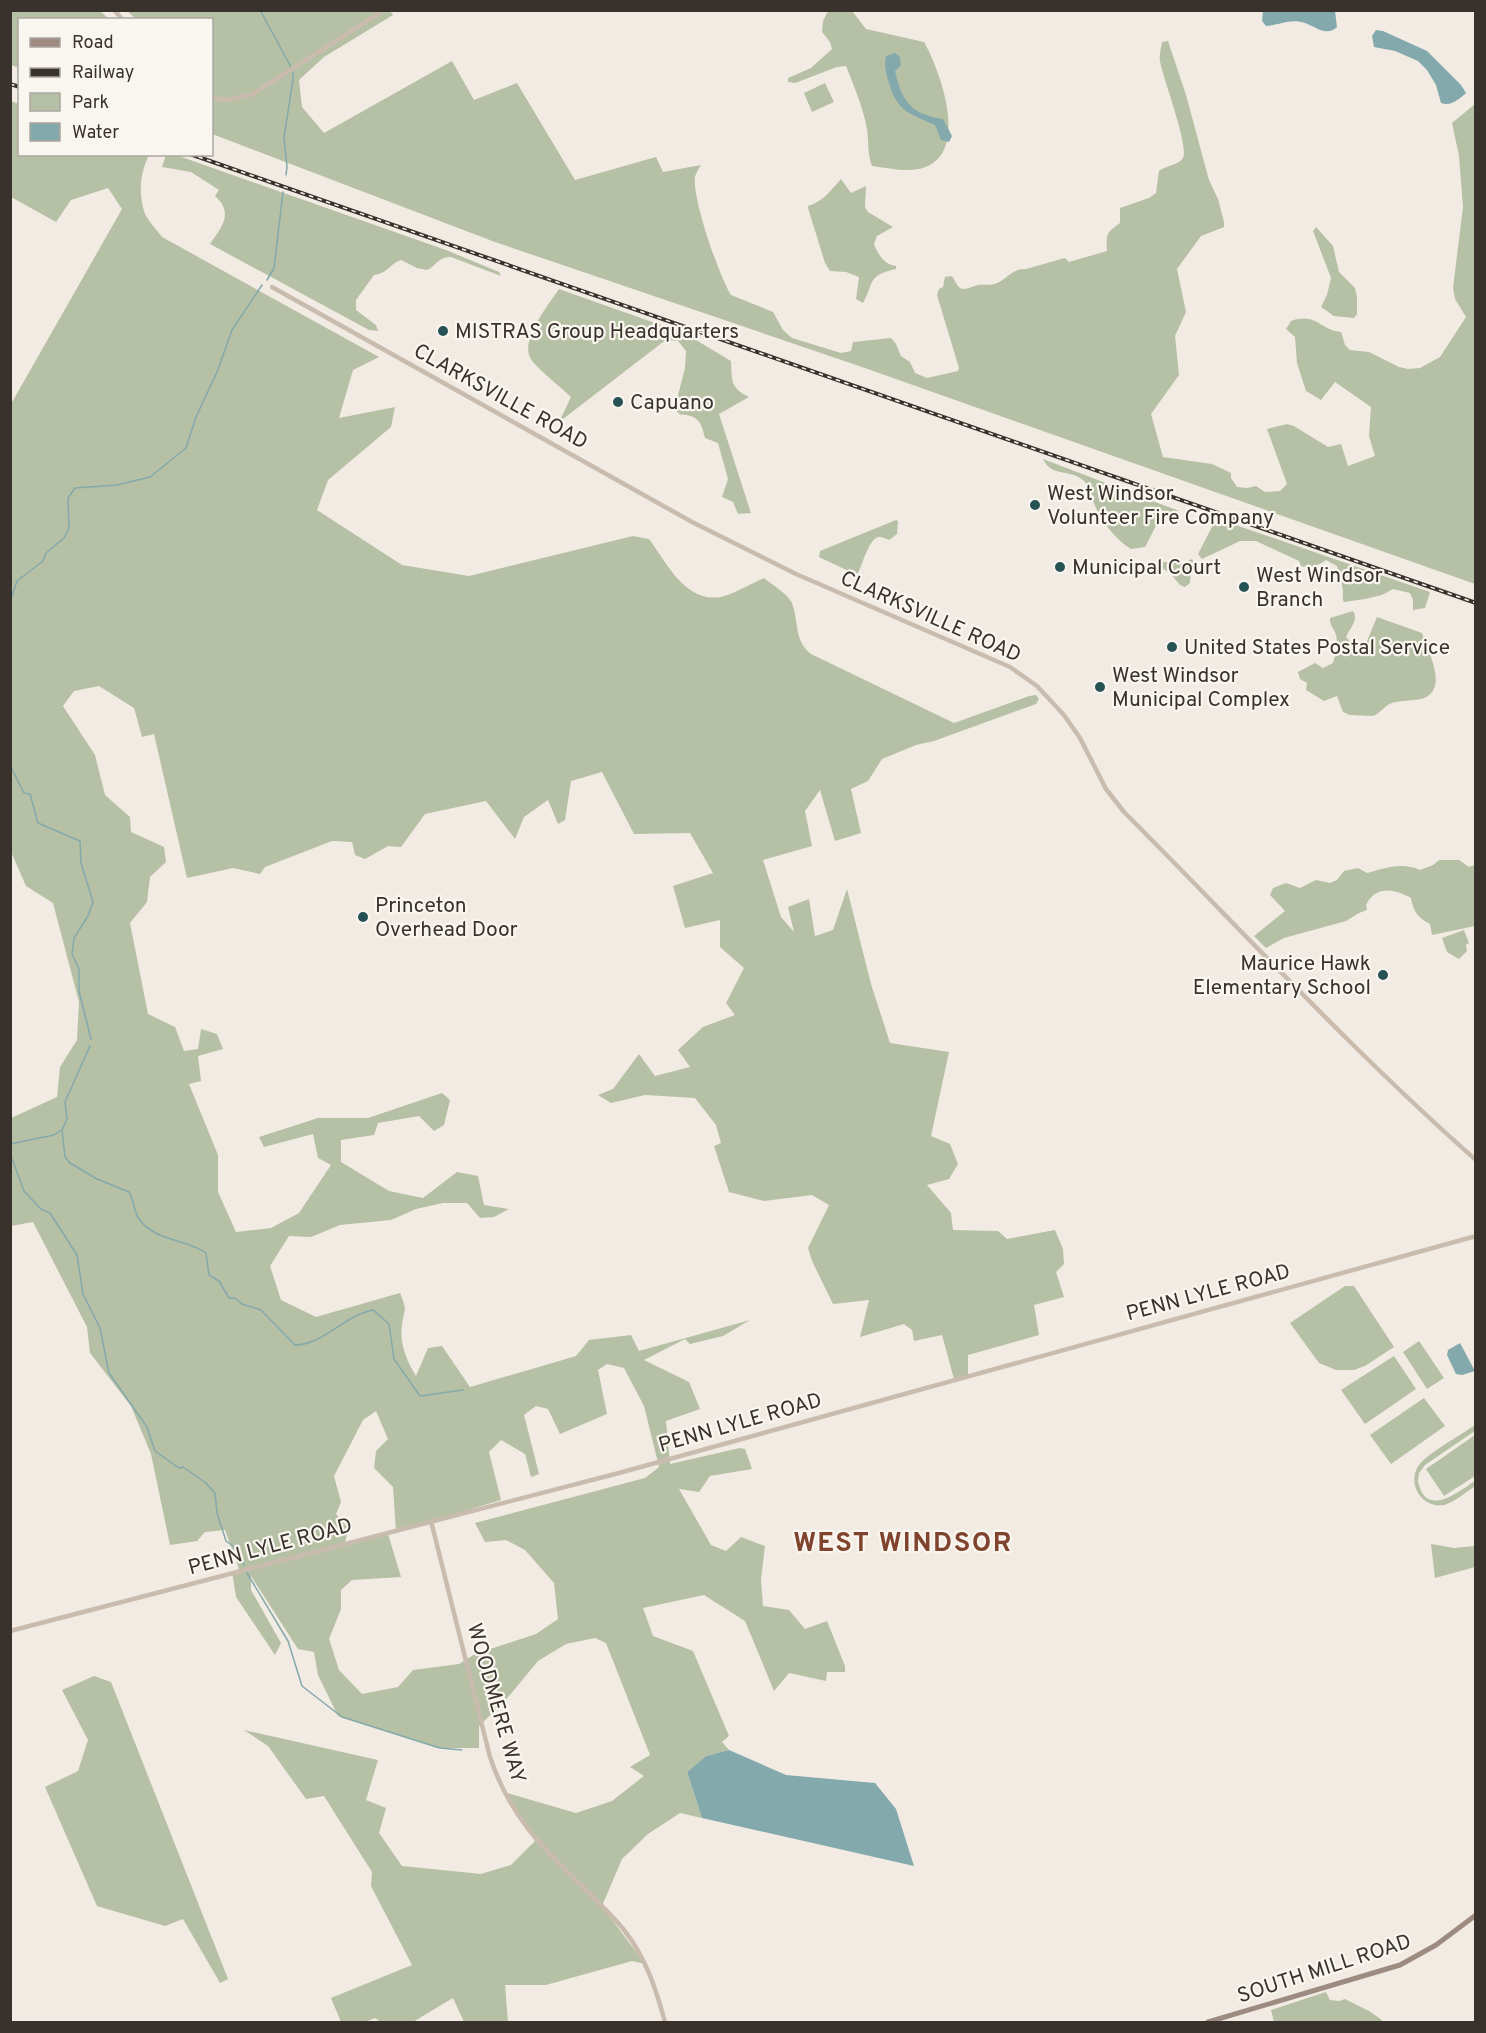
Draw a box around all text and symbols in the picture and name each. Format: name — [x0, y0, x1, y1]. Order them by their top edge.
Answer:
legend — [18, 18, 213, 156]
text: Road — [72, 32, 114, 55]
text: Railway — [72, 62, 134, 85]
text: Park — [72, 92, 109, 115]
text: Water — [72, 122, 119, 145]
place label: MISTRAS Group Headquarters — [455, 319, 739, 346]
marker: MISTRAS Group Headquarters — [436, 324, 450, 338]
street label: CLARKSVILLE ROAD — [408, 338, 592, 456]
place label: Capuano — [630, 390, 714, 417]
marker: Capuano — [611, 395, 625, 409]
place label: West Windsor Volunteer Fire Company — [1047, 481, 1274, 532]
marker: West Windsor Volunteer Fire Company — [1028, 498, 1042, 512]
place label: Municipal Court — [1072, 555, 1221, 582]
marker: Municipal Court — [1053, 560, 1067, 574]
place label: West Windsor Branch — [1256, 563, 1383, 614]
street label: CLARKSVILLE ROAD — [836, 565, 1025, 669]
marker: West Windsor Branch — [1237, 580, 1251, 594]
place label: United States Postal Service — [1184, 635, 1450, 662]
marker: United States Postal Service — [1165, 640, 1179, 654]
place label: West Windsor Municipal Complex — [1112, 663, 1290, 714]
marker: West Windsor Municipal Complex — [1093, 680, 1107, 694]
place label: Princeton Overhead Door — [375, 893, 518, 944]
marker: Princeton Overhead Door — [356, 910, 370, 924]
place label: Maurice Hawk Elementary School — [1193, 951, 1371, 1002]
marker: Maurice Hawk Elementary School — [1376, 968, 1390, 982]
street label: PENN LYLE ROAD — [1123, 1259, 1293, 1328]
street label: PENN LYLE ROAD — [656, 1387, 825, 1460]
street label: PENN LYLE ROAD — [185, 1513, 355, 1582]
district label: WEST WINDSOR — [793, 1527, 1013, 1561]
street label: WOODMERE WAY — [460, 1620, 531, 1787]
street label: SOUTH MILL ROAD — [1234, 1929, 1415, 2010]

